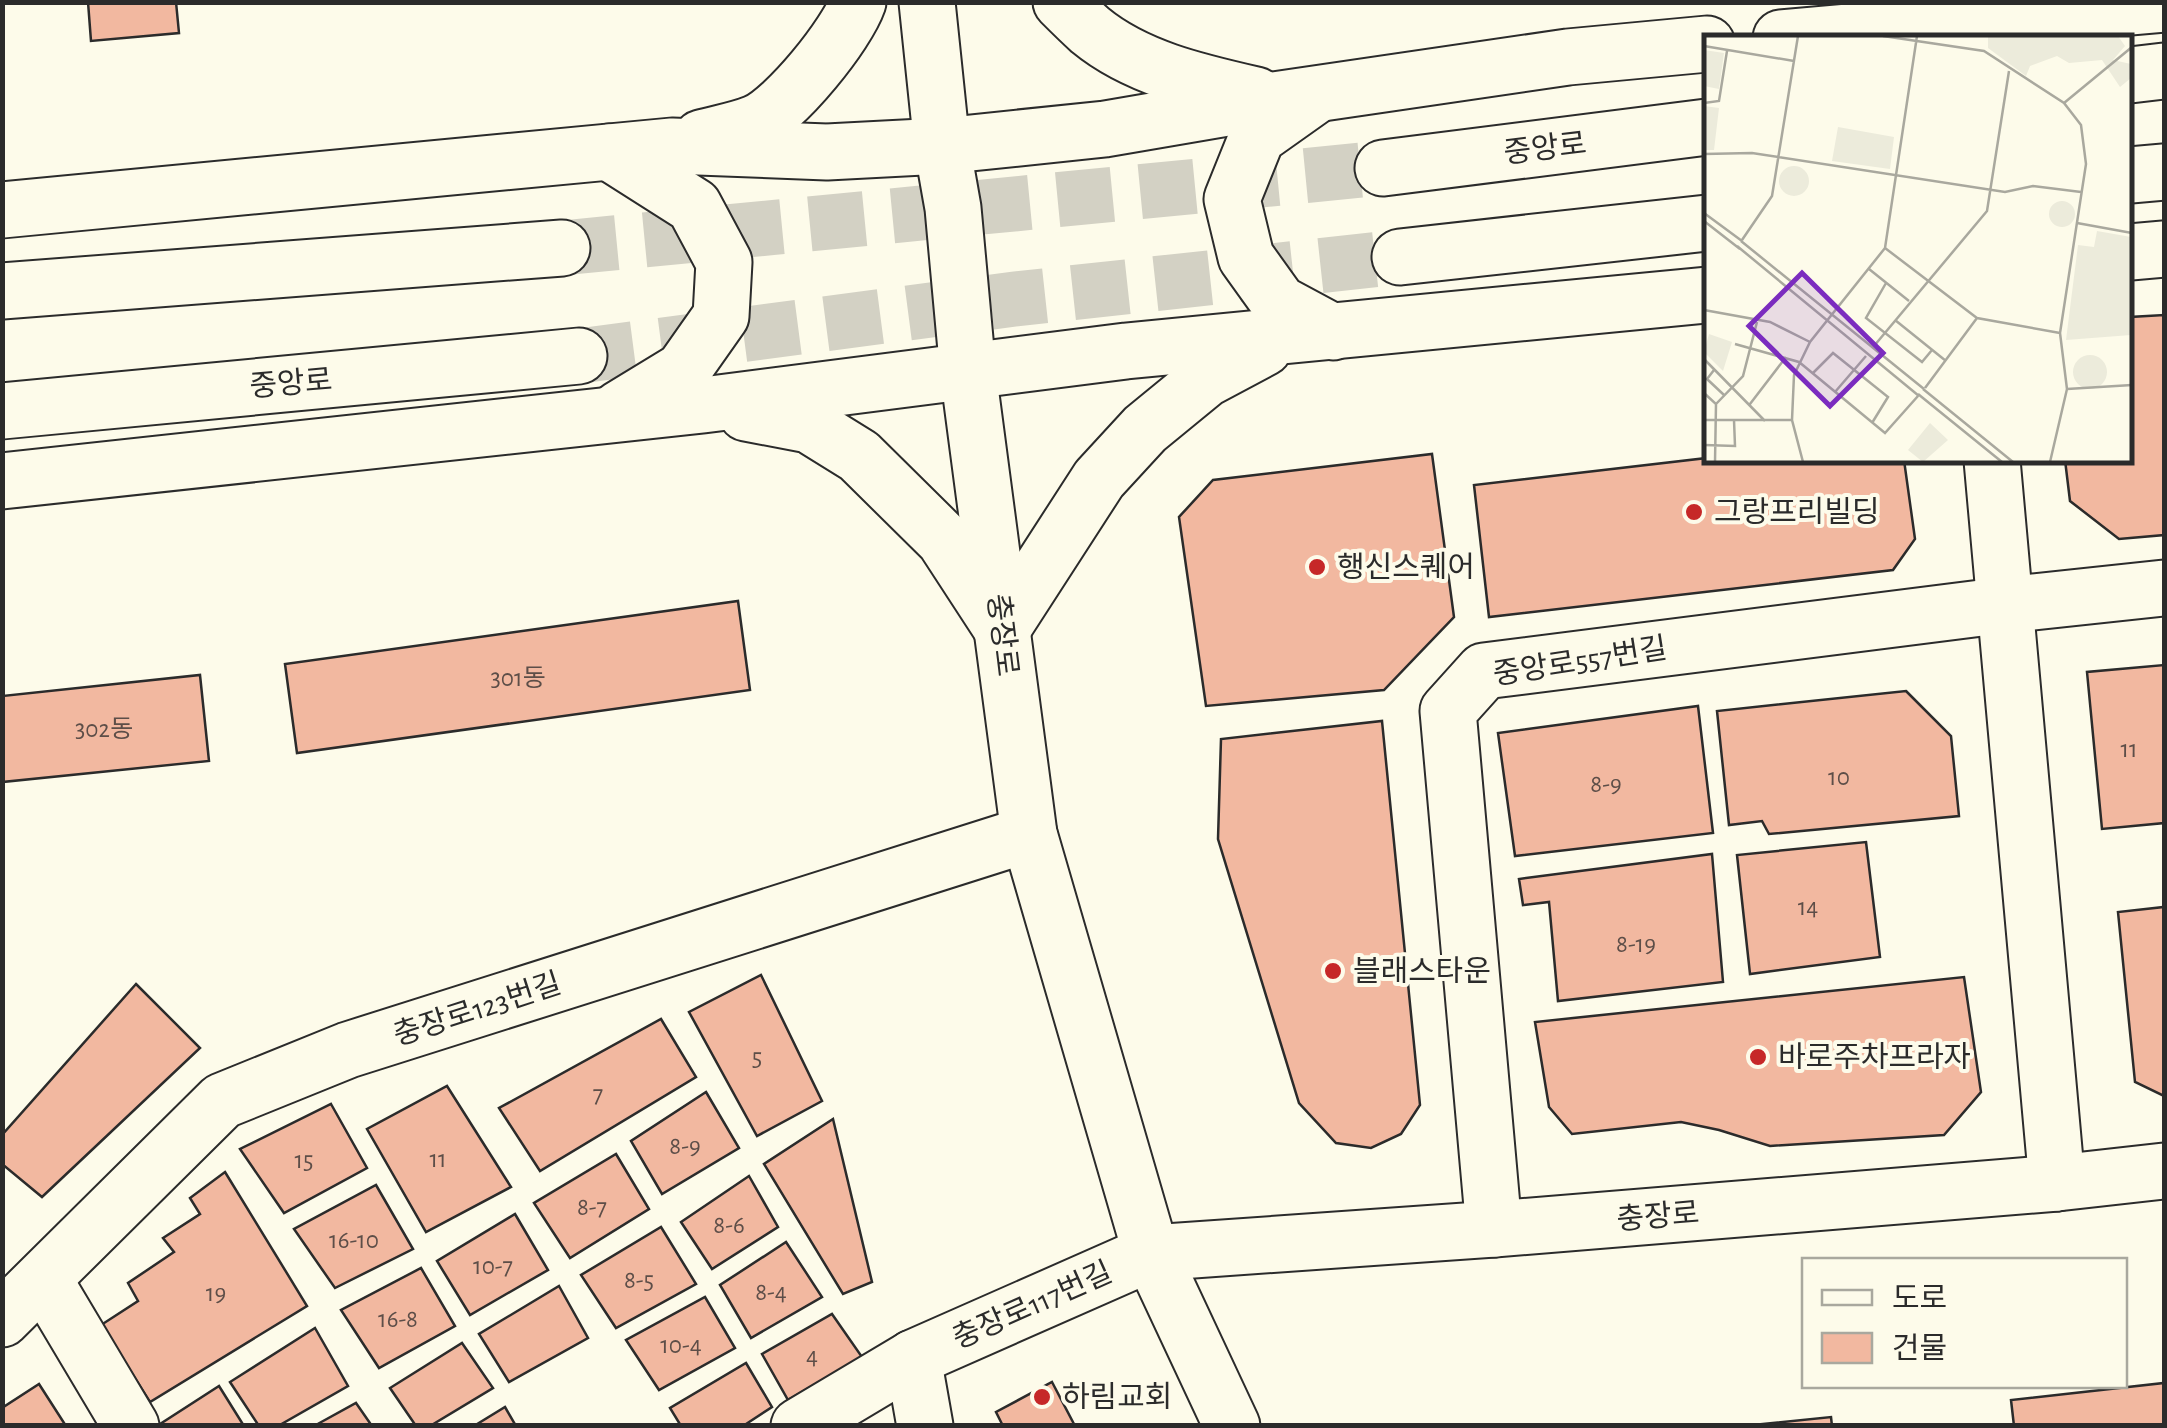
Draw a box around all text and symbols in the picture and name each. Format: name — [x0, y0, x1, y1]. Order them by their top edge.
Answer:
inset map — [1704, 35, 2132, 462]
street label: 중앙로 — [1502, 128, 1588, 169]
street label: 중앙로 — [248, 364, 334, 403]
place label: 그랑프리빌딩 — [1714, 496, 1880, 528]
marker: 그랑프리빌딩 — [1683, 501, 1705, 523]
place label: 행신스퀘어 — [1337, 551, 1475, 583]
marker: 행신스퀘어 — [1306, 556, 1328, 578]
street label: 충장로 — [982, 592, 1023, 678]
street label: 중앙로557번길 — [1491, 632, 1669, 691]
house number: 301동 — [490, 666, 546, 691]
house number: 302동 — [75, 717, 133, 742]
house number: 11 — [2120, 737, 2138, 762]
house number: 10 — [1828, 765, 1850, 790]
house number: 8-9 — [1590, 772, 1622, 797]
house number: 14 — [1798, 895, 1818, 920]
house number: 8-19 — [1616, 932, 1656, 957]
place label: 블래스타운 — [1353, 956, 1491, 987]
marker: 블래스타운 — [1322, 960, 1344, 982]
street label: 충장로123번길 — [389, 968, 565, 1051]
place label: 바로주차프라자 — [1778, 1041, 1971, 1073]
house number: 5 — [752, 1045, 762, 1070]
marker: 바로주차프라자 — [1747, 1046, 1769, 1068]
house number: 7 — [593, 1082, 603, 1107]
house number: 8-9 — [669, 1134, 701, 1159]
house number: 11 — [429, 1147, 447, 1172]
house number: 15 — [294, 1148, 314, 1173]
house number: 8-7 — [577, 1195, 607, 1220]
street label: 충장로 — [1615, 1197, 1701, 1236]
house number: 8-6 — [713, 1213, 745, 1238]
house number: 16-10 — [329, 1228, 379, 1253]
house number: 10-7 — [473, 1254, 513, 1279]
street label: 충장로117번길 — [948, 1256, 1117, 1354]
legend — [1802, 1258, 2127, 1388]
house number: 8-5 — [624, 1268, 654, 1293]
house number: 8-4 — [755, 1280, 787, 1305]
house number: 19 — [206, 1281, 226, 1306]
text: 도로 — [1892, 1284, 1947, 1314]
house number: 16-8 — [378, 1307, 418, 1332]
house number: 10-4 — [660, 1333, 702, 1358]
text: 건물 — [1892, 1333, 1947, 1364]
house number: 4 — [806, 1344, 818, 1369]
place label: 하림교회 — [1062, 1381, 1172, 1413]
marker: 하림교회 — [1031, 1386, 1053, 1408]

